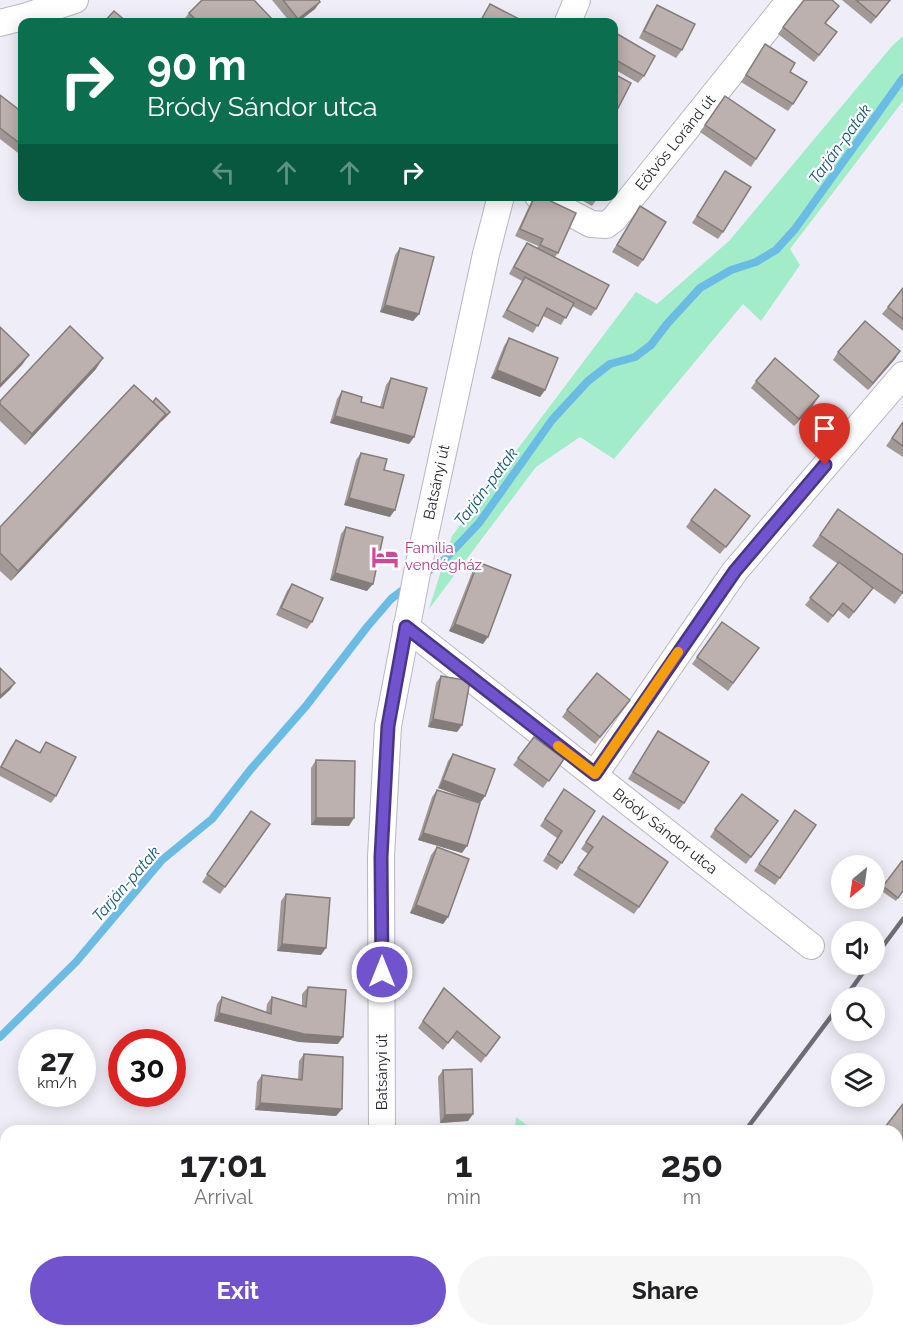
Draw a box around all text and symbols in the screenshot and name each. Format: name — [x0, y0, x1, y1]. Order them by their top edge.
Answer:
text: 90 m — [147, 41, 247, 90]
icon: right — [48, 42, 126, 120]
text: Bródy Sándor utca — [147, 91, 378, 122]
street label: Eötvös Loránd út — [632, 91, 719, 194]
water label: Tarján-patak — [805, 100, 875, 187]
icon: left — [207, 156, 240, 189]
icon: ahead — [270, 156, 303, 189]
icon: ahead — [333, 156, 366, 189]
icon: right — [396, 156, 429, 189]
pin — [799, 403, 850, 465]
icon: arrive — [808, 412, 841, 445]
street label: Batsányi út — [420, 443, 454, 521]
water label: Tarján-patak — [450, 444, 522, 530]
place label: Familia vendégház — [405, 539, 482, 574]
hotel icon: Familia vendégház — [370, 542, 400, 572]
street label: Bródy Sándor utca — [609, 784, 721, 878]
water label: Tarján-patak — [88, 842, 164, 925]
north arrow — [831, 855, 885, 909]
map controls — [831, 855, 885, 1107]
button: sound — [831, 921, 885, 975]
position arrow — [350, 940, 414, 1004]
button: search — [831, 987, 885, 1041]
speed limit sign: 30 — [108, 1029, 186, 1107]
street label: Batsányi út — [373, 1034, 391, 1110]
text: 27 — [40, 1043, 74, 1078]
button: layers — [831, 1053, 885, 1107]
text: km/h — [37, 1074, 77, 1092]
text: 17:01 — [180, 1143, 267, 1185]
text: 1 — [455, 1143, 473, 1185]
text: 250 — [661, 1143, 723, 1185]
text: Arrival — [194, 1185, 253, 1209]
text: min — [446, 1185, 481, 1209]
text: m — [683, 1185, 701, 1209]
button: Exit — [30, 1256, 446, 1325]
button: Share — [458, 1256, 873, 1325]

